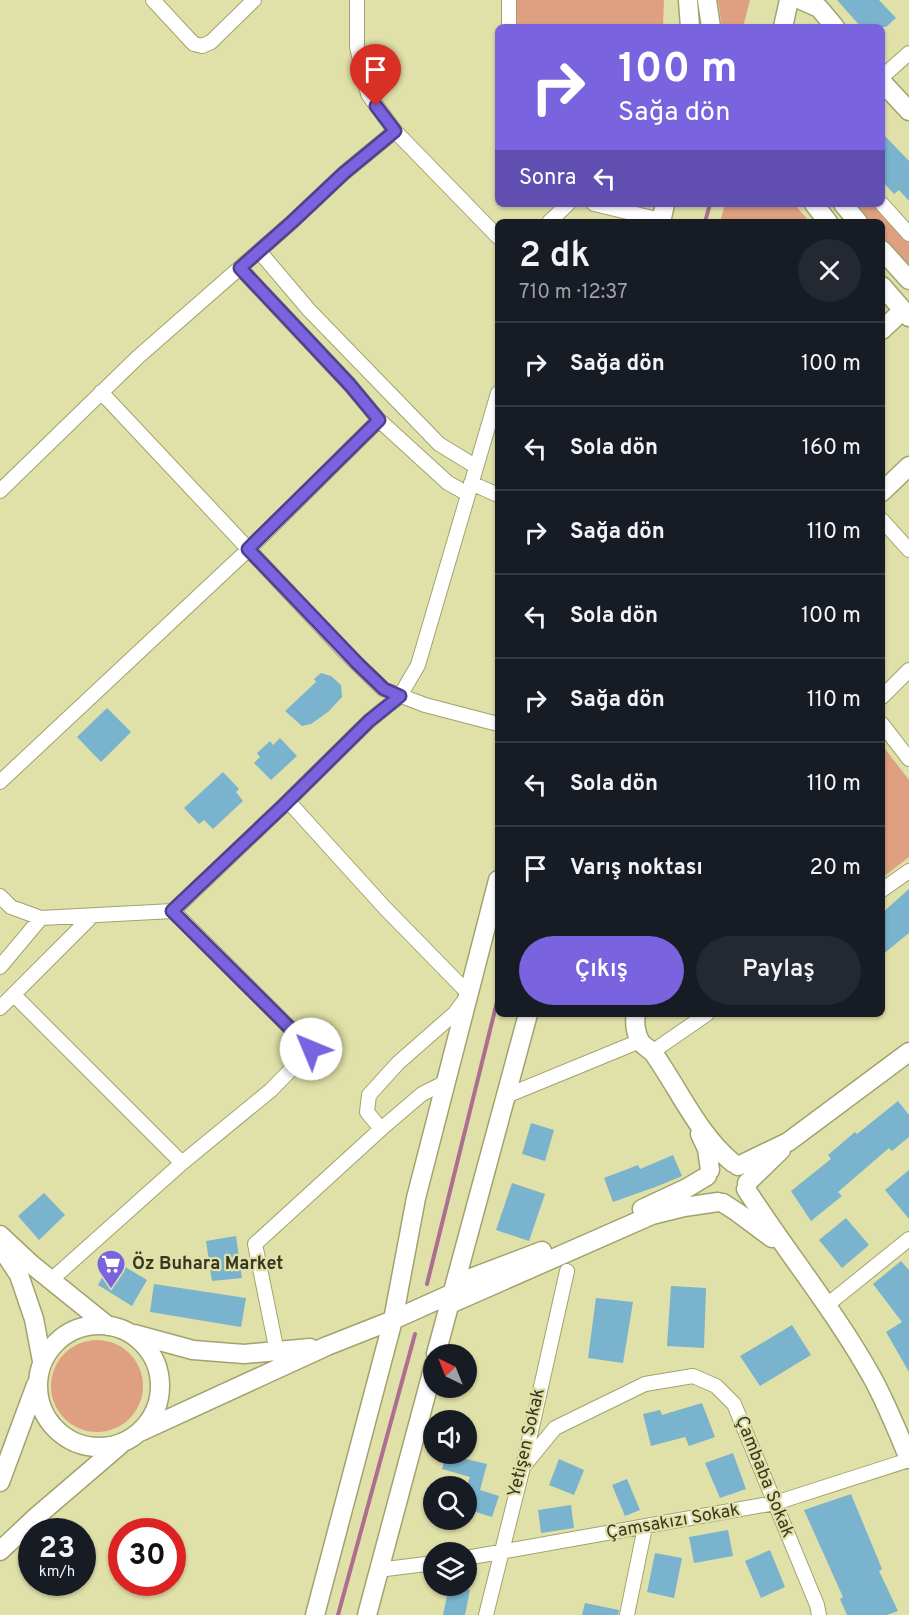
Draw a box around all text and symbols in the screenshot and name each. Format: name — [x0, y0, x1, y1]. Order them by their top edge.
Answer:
pin — [350, 44, 401, 106]
text: 100 m — [618, 44, 737, 97]
icon: right — [519, 48, 597, 126]
icon: arrive — [359, 53, 392, 86]
text: Sağa dön — [618, 96, 730, 130]
icon: left — [588, 162, 621, 195]
text: Sonra — [519, 165, 576, 192]
text: 2 dk — [519, 234, 590, 280]
button: close — [798, 239, 861, 302]
text: 710 m · 12:37 — [519, 280, 628, 306]
icon: right — [519, 348, 552, 381]
text: Sağa dön — [570, 351, 665, 378]
text: 100 m — [801, 351, 861, 378]
icon: left — [519, 432, 552, 465]
text: Sola dön — [570, 435, 658, 462]
text: 160 m — [802, 435, 861, 462]
icon: right — [519, 516, 552, 549]
text: Sağa dön — [570, 519, 665, 546]
text: 110 m — [807, 519, 861, 546]
icon: left — [519, 600, 552, 633]
text: Sola dön — [570, 603, 658, 630]
text: 100 m — [801, 603, 861, 630]
icon: right — [519, 684, 552, 717]
text: Sağa dön — [570, 687, 665, 714]
text: 110 m — [807, 687, 861, 714]
icon: left — [519, 768, 552, 801]
text: Sola dön — [570, 771, 658, 798]
text: 110 m — [807, 771, 861, 798]
icon: arrive — [519, 852, 552, 885]
text: Varış noktası — [570, 855, 703, 882]
text: 20 m — [810, 855, 861, 882]
button: Çıkış — [519, 936, 684, 1005]
button: Paylaş — [696, 936, 861, 1005]
position arrow — [279, 1017, 343, 1081]
supermarket icon: Öz Buhara Market — [95, 1248, 127, 1290]
place label: Öz Buhara Market — [132, 1251, 283, 1276]
north arrow — [423, 1344, 477, 1398]
map controls — [423, 1344, 477, 1596]
street label: Yetişen Sokak — [503, 1386, 551, 1500]
button: sound — [423, 1410, 477, 1464]
street label: Çambaba Sokak — [729, 1413, 799, 1541]
button: search — [423, 1476, 477, 1530]
street label: Çamsakızı Sokak — [604, 1499, 742, 1545]
speed limit sign: 30 — [108, 1518, 186, 1596]
text: 23 — [39, 1531, 75, 1568]
button: layers — [423, 1542, 477, 1596]
text: km/h — [39, 1563, 75, 1582]

